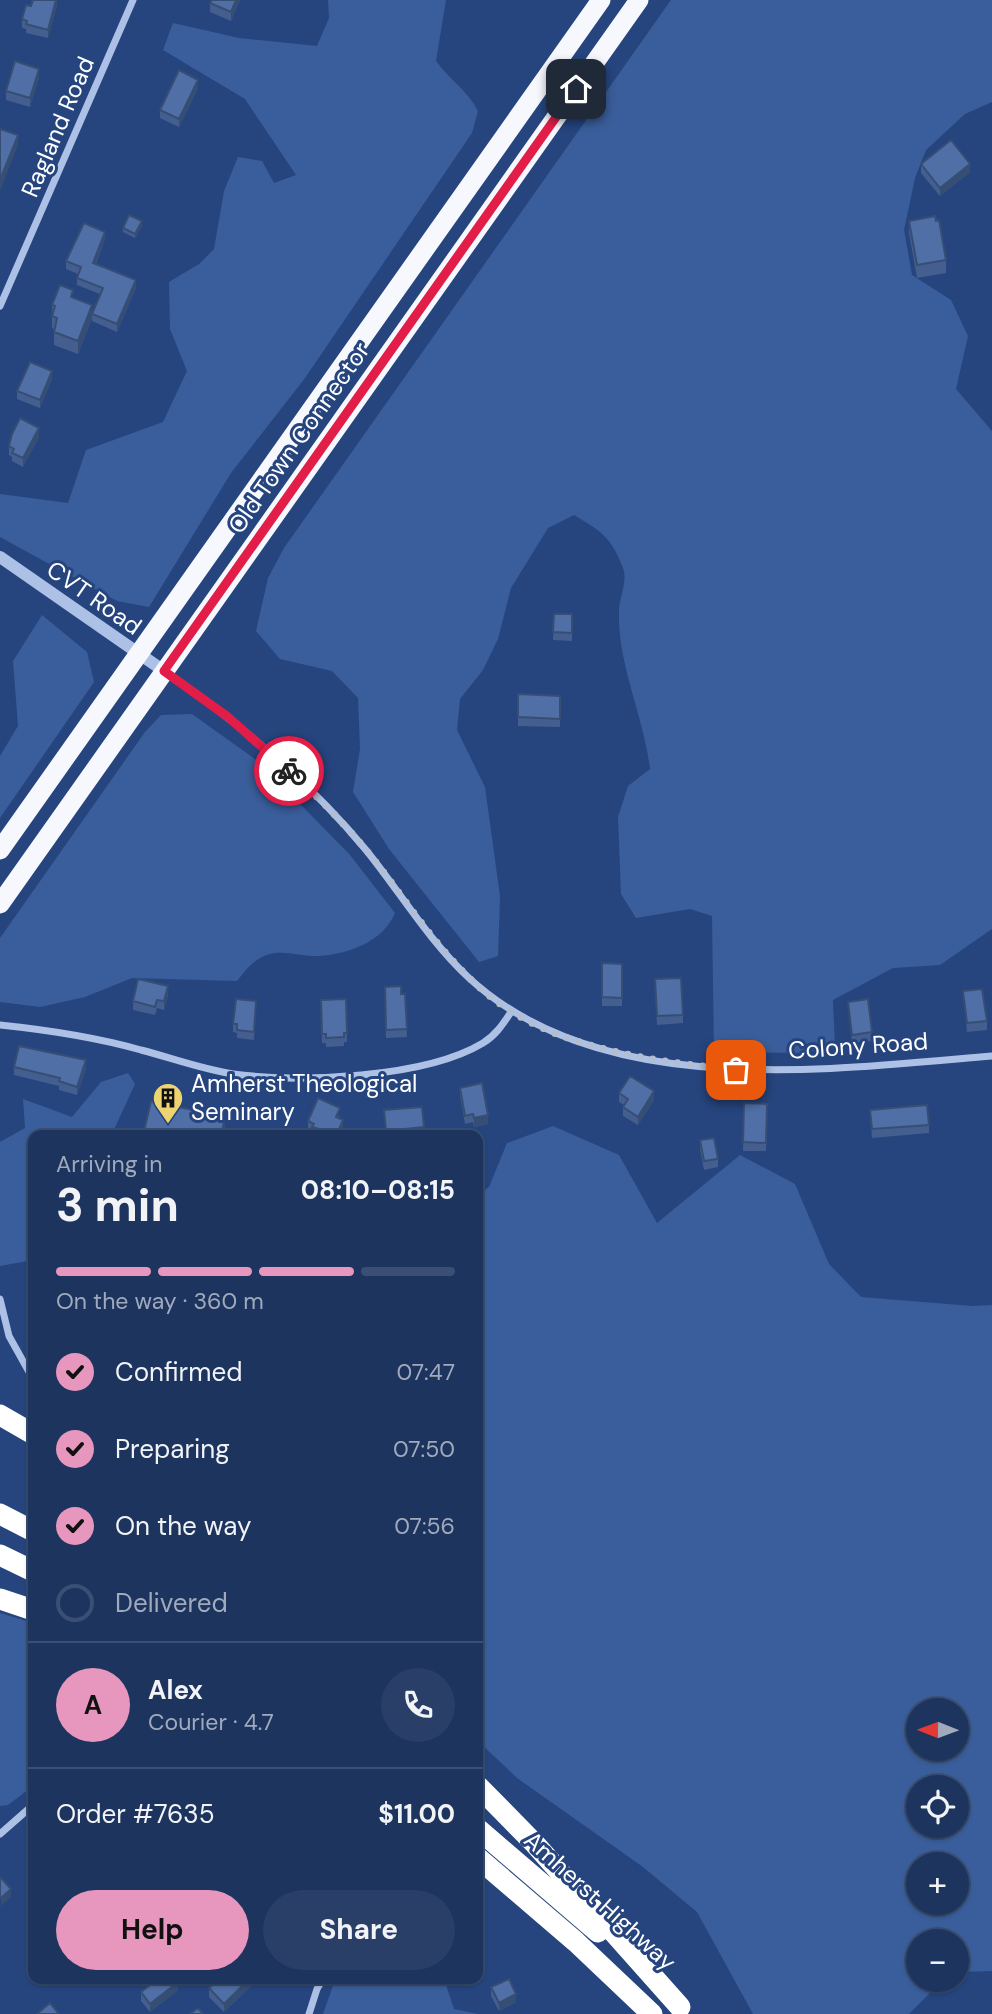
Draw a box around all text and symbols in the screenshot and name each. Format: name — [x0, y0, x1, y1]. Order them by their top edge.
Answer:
street label: Ragland Road — [14, 52, 101, 202]
pin — [546, 59, 606, 119]
icon: home — [557, 70, 595, 108]
street label: Old Town Connector — [221, 336, 376, 540]
street label: CVT Road — [41, 554, 148, 642]
courier — [254, 736, 324, 806]
icon: bike — [270, 752, 308, 790]
street label: Colony Road — [787, 1025, 929, 1066]
pin — [706, 1040, 766, 1100]
icon: bag — [717, 1051, 755, 1089]
place label: Amherst Theological Seminary — [191, 1068, 417, 1127]
building icon: Amherst Theological Seminary — [151, 1081, 185, 1125]
text: Arriving in — [56, 1149, 162, 1179]
text: 08:10–08:15 — [301, 1173, 455, 1207]
text: 3 min — [56, 1175, 179, 1235]
text: On the way · 360 m — [56, 1286, 264, 1316]
icon: check — [56, 1353, 94, 1391]
text: Confirmed — [115, 1355, 242, 1389]
text: 07:47 — [396, 1357, 455, 1387]
icon: check — [56, 1430, 94, 1468]
text: Preparing — [115, 1432, 230, 1466]
text: 07:50 — [393, 1434, 455, 1464]
icon: check — [56, 1507, 94, 1545]
text: On the way — [115, 1509, 251, 1543]
text: 07:56 — [394, 1511, 455, 1541]
text: Delivered — [115, 1586, 228, 1620]
button: phone — [381, 1668, 455, 1742]
text: Alex — [148, 1673, 203, 1707]
text: A — [84, 1688, 102, 1722]
north arrow — [906, 1698, 970, 1760]
map controls — [906, 1698, 969, 1992]
text: Courier · 4.7 — [148, 1707, 274, 1737]
button: locate — [906, 1775, 969, 1838]
text: Order #7635 — [56, 1797, 215, 1831]
text: $11.00 — [378, 1797, 455, 1831]
street label: Amherst Highway — [518, 1824, 683, 1977]
button: + — [906, 1852, 969, 1915]
button: Help — [56, 1890, 249, 1970]
button: Share — [263, 1890, 455, 1970]
button: − — [906, 1929, 969, 1992]

